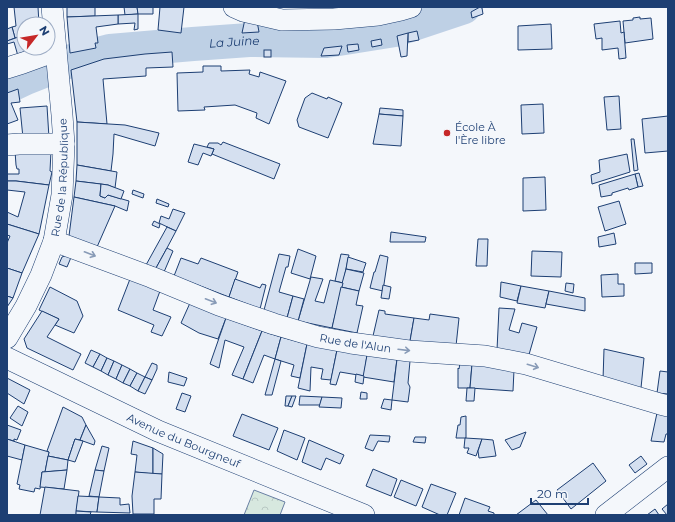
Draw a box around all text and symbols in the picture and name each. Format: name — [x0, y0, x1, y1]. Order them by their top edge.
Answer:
north arrow — [16, 16, 56, 56]
text: N — [36, 23, 53, 38]
water label: La Juine — [208, 32, 260, 50]
street label: Rue de la République — [48, 118, 71, 238]
place label: École À l'Ère libre — [455, 120, 506, 147]
marker: École À l'Ère libre — [442, 128, 452, 138]
one-way arrow — [84, 251, 96, 259]
one-way arrow — [205, 298, 217, 306]
street label: Rue de l'Alun — [318, 330, 392, 355]
one-way arrow — [398, 346, 411, 354]
one-way arrow — [526, 363, 539, 370]
street label: Avenue du Bourgneuf — [125, 410, 244, 471]
scale bar — [531, 480, 588, 506]
text: 20 m — [537, 486, 568, 501]

